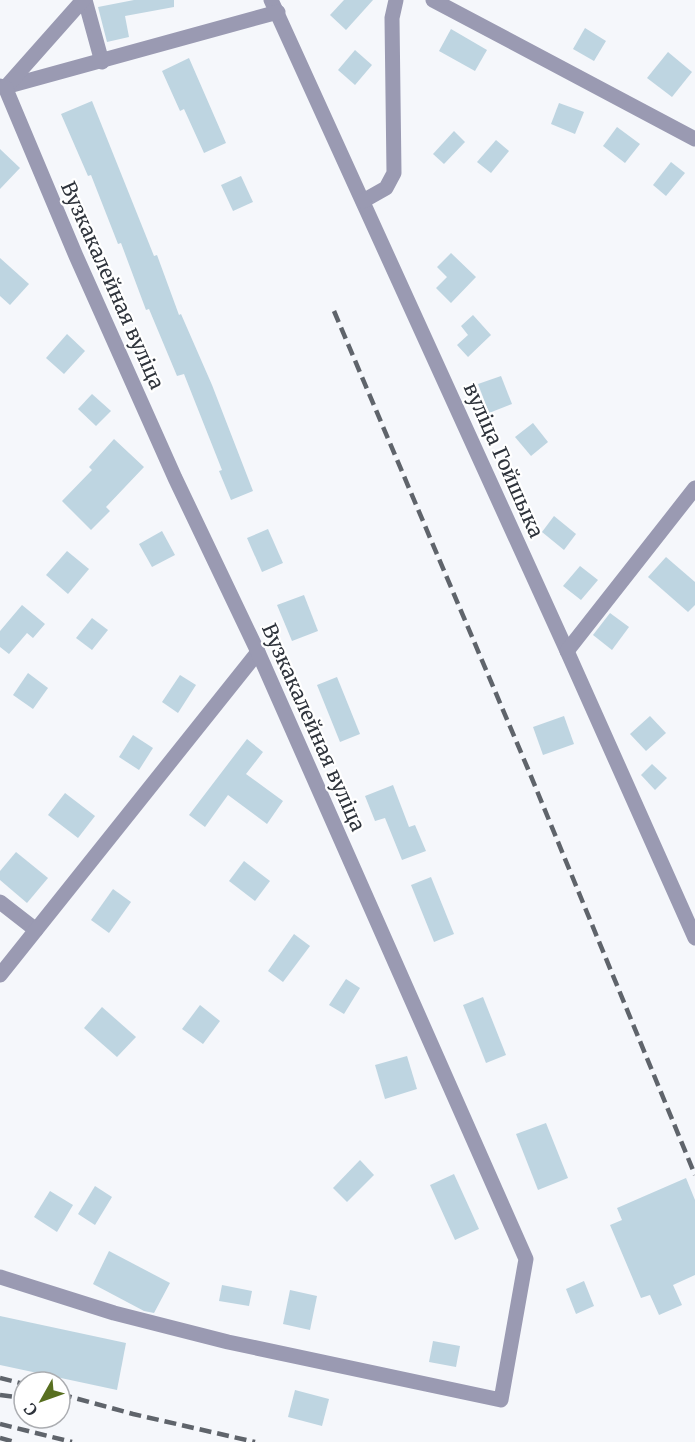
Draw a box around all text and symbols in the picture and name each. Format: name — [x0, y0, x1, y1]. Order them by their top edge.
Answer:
street label: Вузкакалейная вуліца — [56, 177, 170, 393]
street label: вуліца Гойшыка — [459, 379, 549, 542]
street label: Вузкакалейная вуліца — [257, 619, 371, 835]
north arrow — [12, 1370, 72, 1430]
text: С — [19, 1399, 42, 1420]

